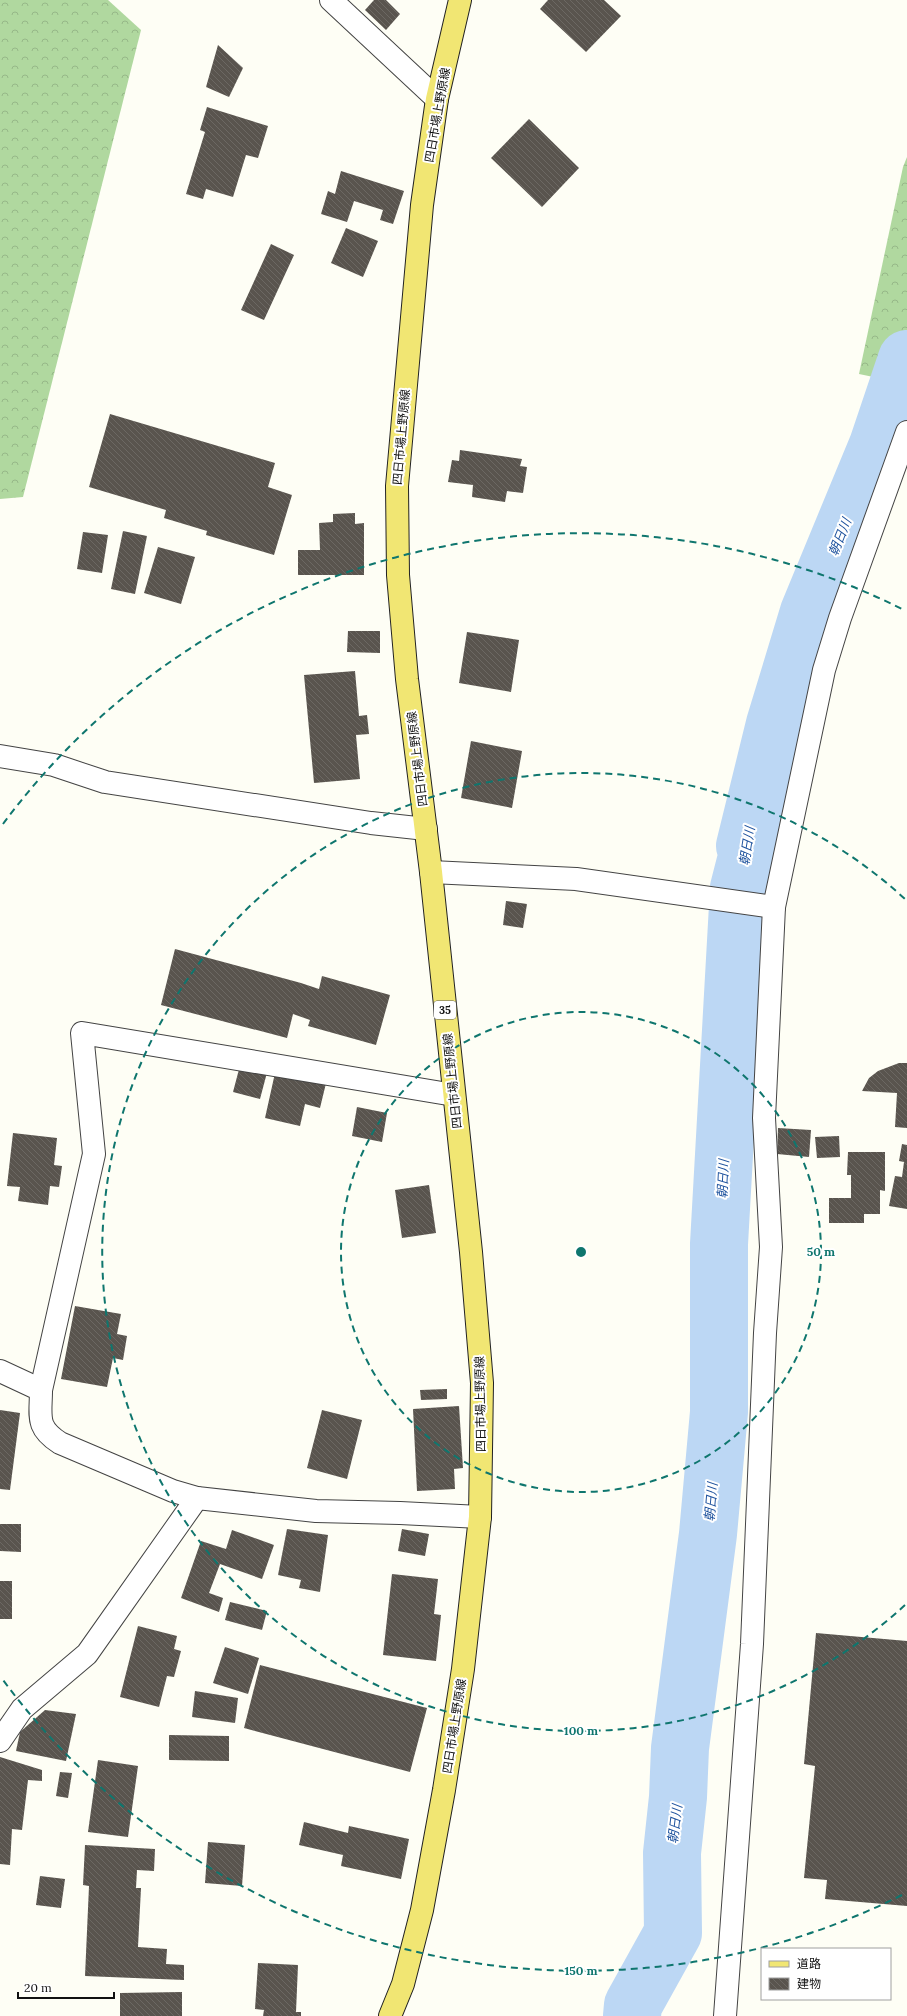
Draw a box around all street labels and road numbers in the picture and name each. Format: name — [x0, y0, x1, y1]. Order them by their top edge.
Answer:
street label: 四日市場上野原線 — [421, 66, 453, 164]
street label: 四日市場上野原線 — [389, 389, 413, 485]
street label: 四日市場上野原線 — [404, 710, 430, 808]
road number: 35 — [434, 1001, 456, 1019]
street label: 四日市場上野原線 — [440, 1032, 464, 1130]
street label: 四日市場上野原線 — [472, 1356, 488, 1452]
street label: 四日市場上野原線 — [439, 1677, 469, 1775]

